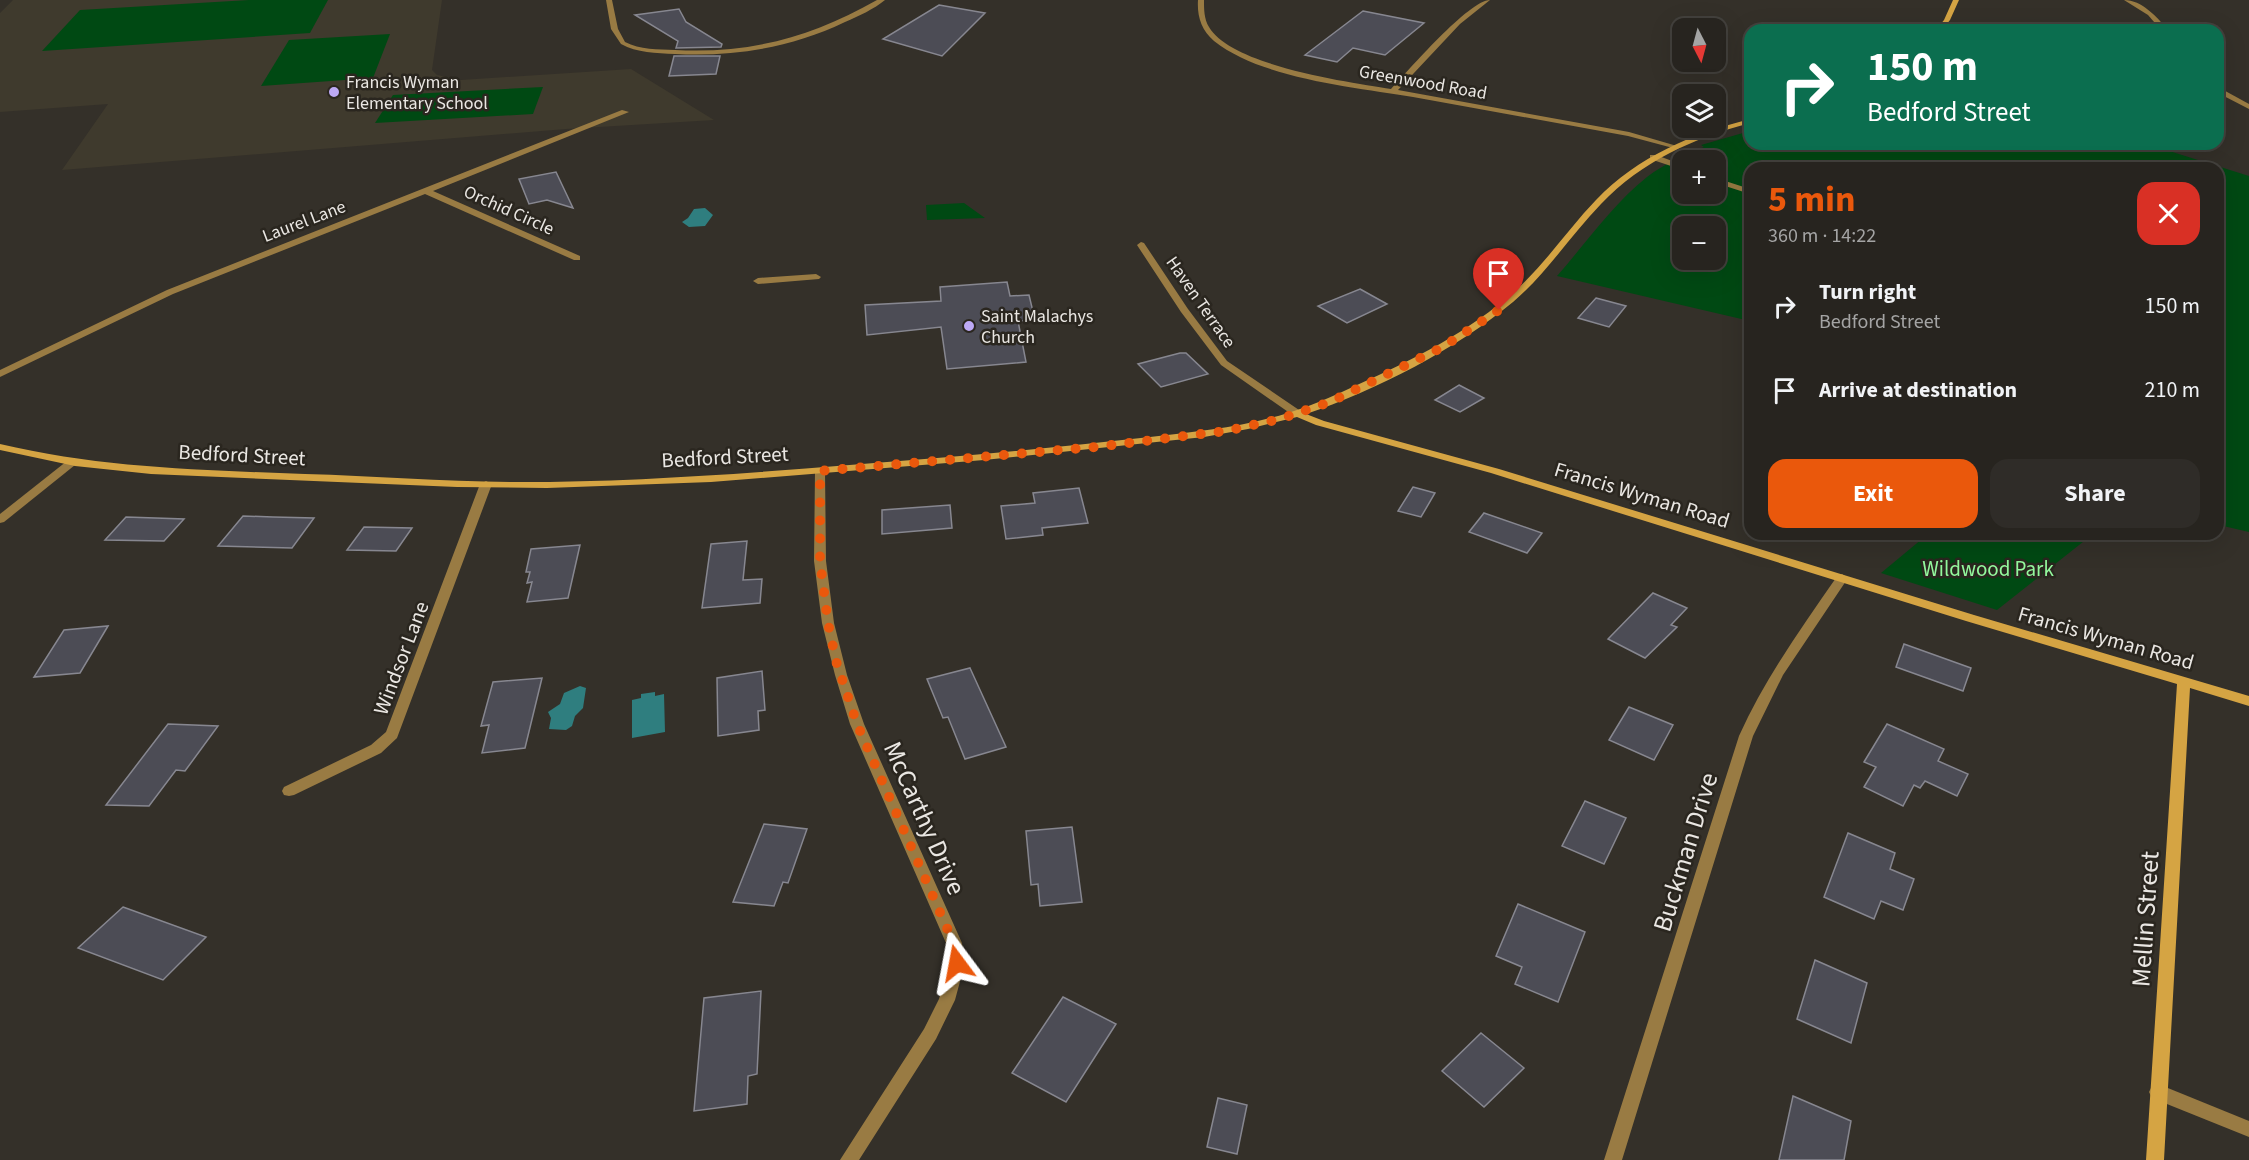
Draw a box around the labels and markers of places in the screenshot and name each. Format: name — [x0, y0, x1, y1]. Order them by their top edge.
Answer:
place label: Francis Wyman Elementary School — [346, 70, 488, 116]
marker: Francis Wyman Elementary School — [327, 85, 341, 99]
pin — [1473, 248, 1524, 310]
place label: Saint Malachys Church — [981, 304, 1093, 350]
marker: Saint Malachys Church — [962, 319, 976, 333]

